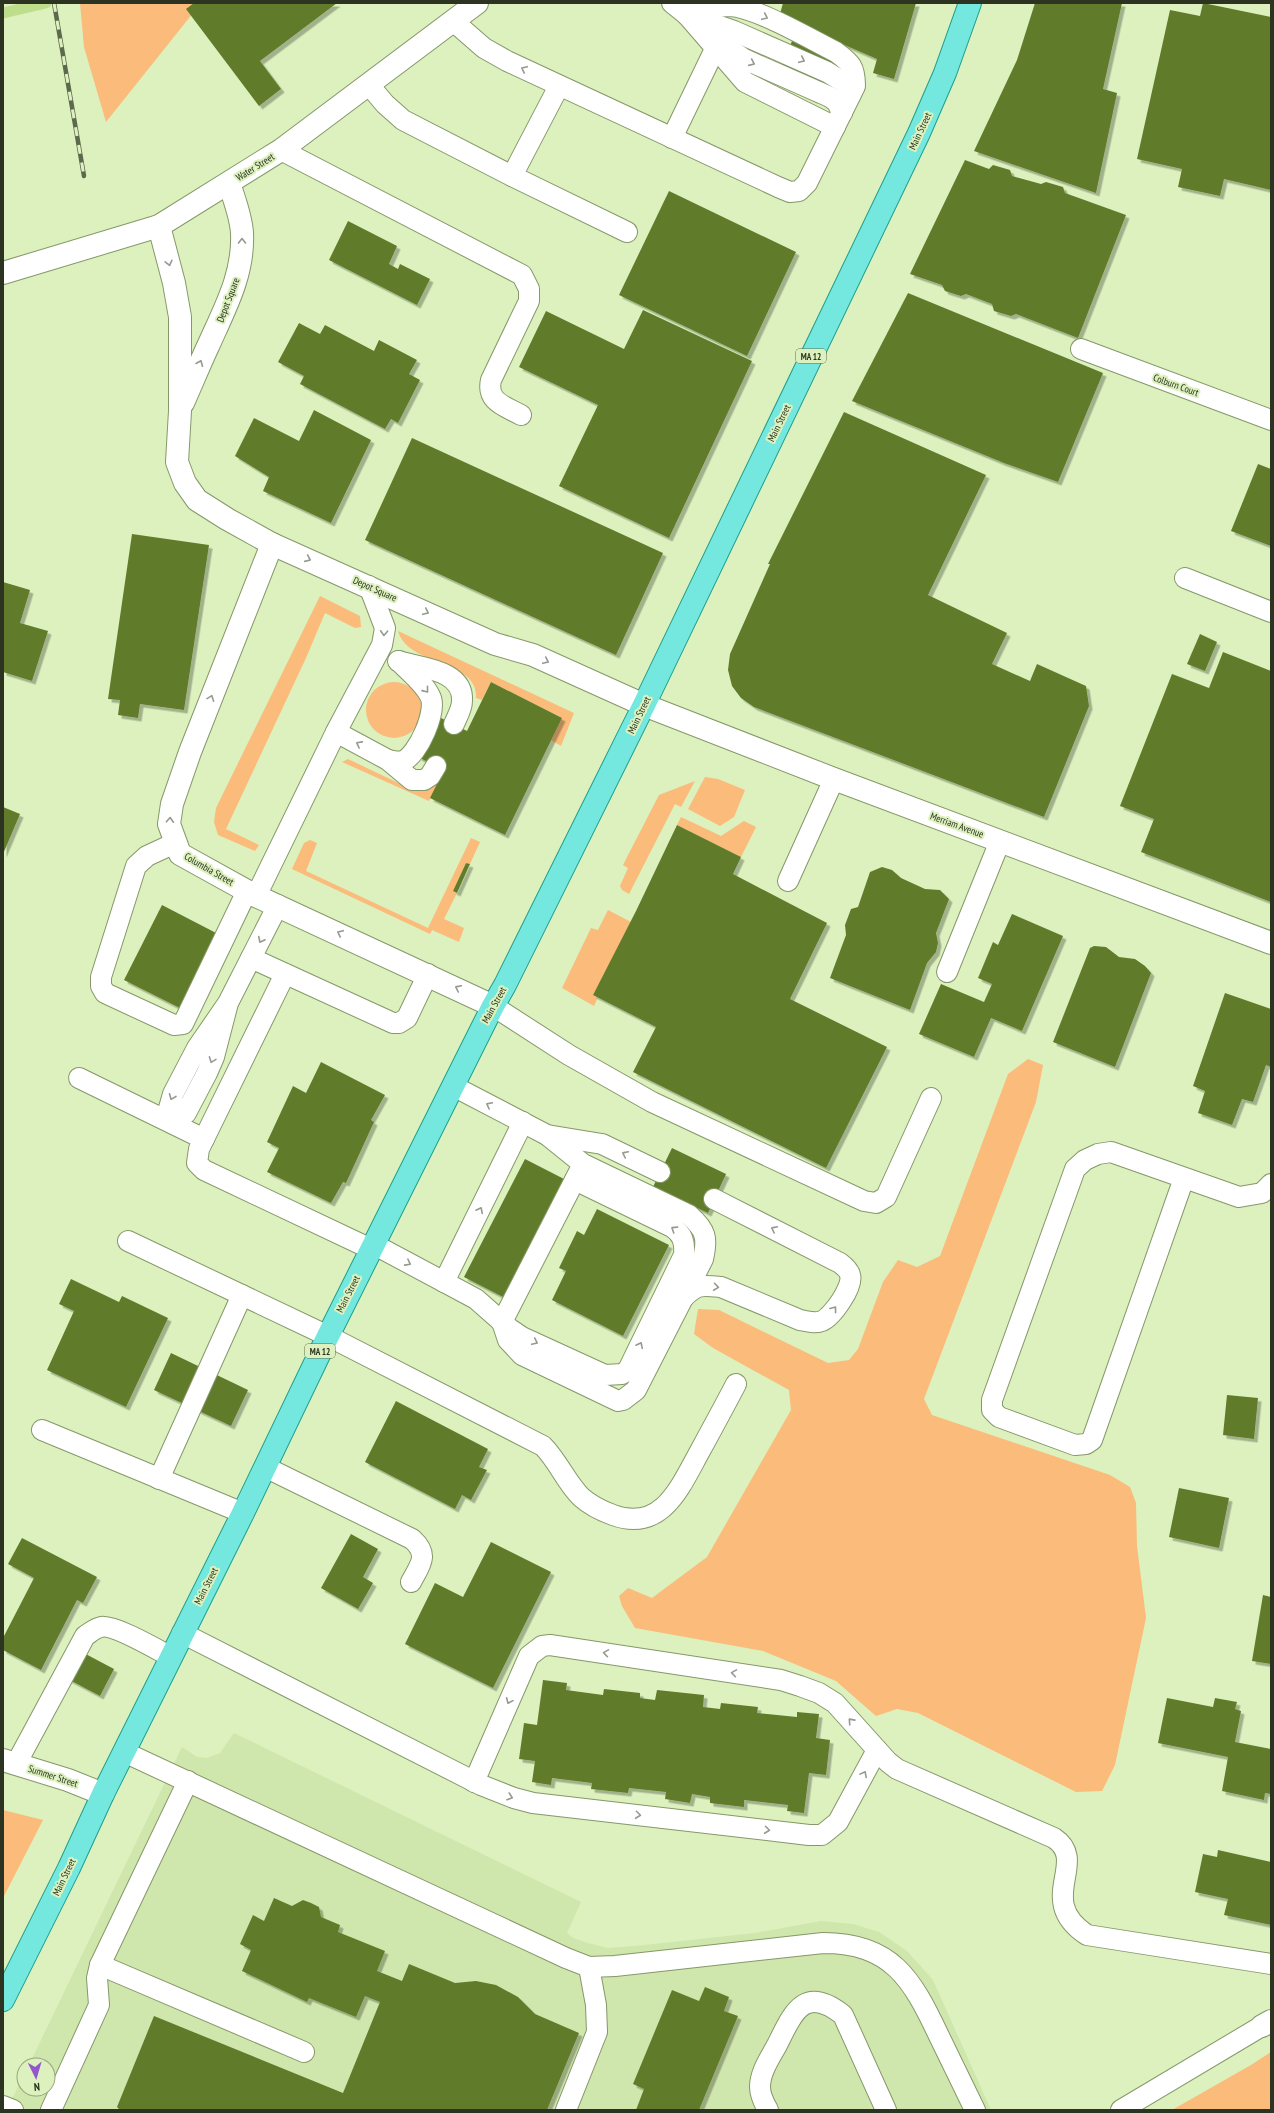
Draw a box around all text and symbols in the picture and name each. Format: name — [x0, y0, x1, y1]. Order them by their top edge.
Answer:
one-way arrow — [761, 13, 768, 21]
one-way arrow — [797, 55, 805, 63]
one-way arrow — [748, 58, 756, 66]
one-way arrow — [520, 66, 528, 74]
street label: Main Street — [906, 110, 934, 152]
street label: Water Street — [233, 150, 277, 184]
one-way arrow — [238, 238, 246, 244]
one-way arrow — [164, 260, 173, 267]
street label: Depot Square — [214, 276, 242, 324]
road number: MA 12 — [796, 349, 826, 363]
one-way arrow — [196, 359, 204, 366]
street label: Colburn Court — [1151, 371, 1201, 399]
street label: Main Street — [764, 402, 794, 444]
one-way arrow — [303, 554, 311, 562]
street label: Depot Square — [351, 574, 399, 604]
one-way arrow — [423, 608, 430, 616]
one-way arrow — [380, 630, 388, 636]
one-way arrow — [542, 656, 550, 664]
one-way arrow — [421, 685, 428, 692]
one-way arrow — [206, 694, 214, 702]
street label: Main Street — [624, 694, 654, 736]
one-way arrow — [355, 742, 363, 749]
street label: Merriam Avenue — [929, 809, 985, 841]
one-way arrow — [166, 817, 175, 824]
street label: Columbia Street — [182, 850, 236, 889]
one-way arrow — [337, 930, 344, 938]
one-way arrow — [258, 935, 265, 943]
street label: Main Street — [479, 984, 509, 1026]
one-way arrow — [455, 985, 462, 993]
one-way arrow — [209, 1056, 217, 1063]
one-way arrow — [169, 1093, 177, 1100]
one-way arrow — [485, 1102, 493, 1109]
one-way arrow — [622, 1151, 630, 1159]
one-way arrow — [475, 1206, 483, 1214]
one-way arrow — [770, 1226, 778, 1234]
one-way arrow — [671, 1227, 678, 1234]
one-way arrow — [404, 1258, 411, 1265]
street label: Main Street — [333, 1273, 363, 1315]
one-way arrow — [713, 1282, 719, 1291]
one-way arrow — [829, 1307, 836, 1314]
one-way arrow — [530, 1337, 538, 1345]
one-way arrow — [636, 1342, 643, 1349]
road number: MA 12 — [305, 1344, 335, 1358]
street label: Main Street — [191, 1565, 221, 1607]
one-way arrow — [603, 1649, 609, 1658]
one-way arrow — [731, 1669, 737, 1678]
one-way arrow — [506, 1696, 514, 1704]
one-way arrow — [849, 1718, 856, 1725]
street label: Summer Street — [27, 1762, 80, 1790]
one-way arrow — [859, 1771, 866, 1779]
one-way arrow — [506, 1792, 513, 1800]
one-way arrow — [635, 1811, 641, 1820]
one-way arrow — [764, 1826, 770, 1835]
street label: Main Street — [49, 1856, 79, 1898]
north arrow — [16, 2057, 56, 2097]
text: N — [33, 2080, 40, 2094]

